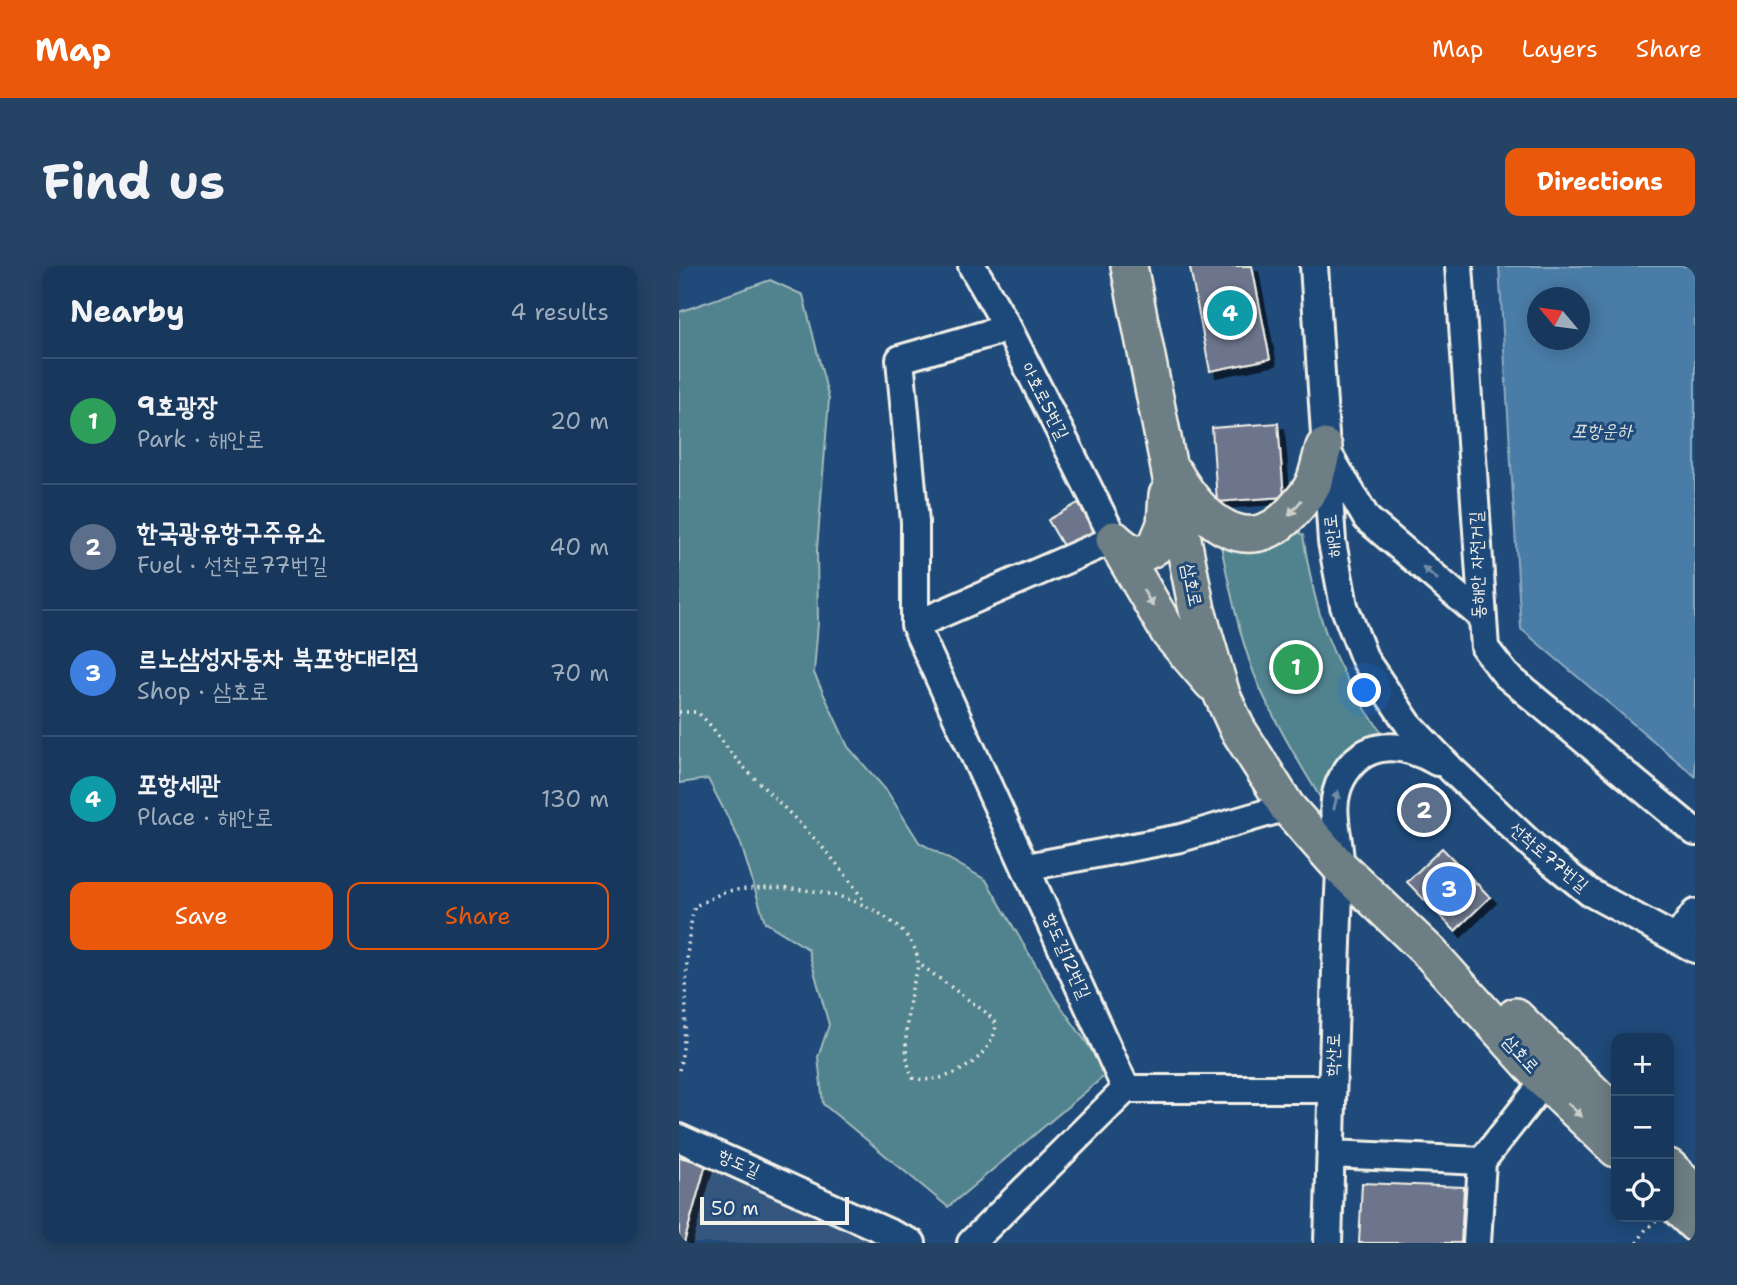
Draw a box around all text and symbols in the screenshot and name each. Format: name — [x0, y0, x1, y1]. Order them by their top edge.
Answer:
text: Map — [35, 27, 111, 72]
text: Map — [1432, 33, 1483, 65]
text: Layers — [1521, 33, 1598, 65]
text: Share — [1636, 33, 1702, 65]
button: Directions — [1505, 148, 1695, 216]
text: Find us — [42, 149, 225, 215]
pin: 4 — [1207, 287, 1253, 339]
north arrow — [1527, 287, 1590, 350]
text: Nearby — [70, 291, 185, 332]
text: 4 results — [510, 297, 609, 327]
street label: 아호로5번길 — [1015, 358, 1075, 444]
text: 9호광장 — [137, 388, 218, 423]
text: 1 — [88, 406, 98, 436]
text: 20 m — [550, 406, 609, 436]
water label: 포항운하 — [1571, 418, 1634, 443]
text: Park · 해안로 — [137, 424, 264, 454]
one-way arrow — [1288, 499, 1303, 516]
street label: 동해안 자전거길 — [1464, 511, 1490, 619]
street label: 해안로 — [1318, 513, 1346, 559]
text: 한국광유항구주유소 — [137, 514, 325, 549]
text: 2 — [85, 532, 101, 562]
text: 40 m — [549, 532, 609, 562]
text: Fuel · 선착로77번길 — [137, 550, 327, 580]
street label: 삼호로 — [1176, 561, 1208, 609]
one-way arrow — [1422, 566, 1439, 581]
one-way arrow — [1142, 588, 1154, 607]
text: 르노삼성자동차 북포항대리점 — [137, 640, 418, 675]
pin: 1 — [1273, 641, 1319, 693]
text: 3 — [85, 658, 101, 688]
text: 70 m — [550, 658, 609, 688]
your location — [1347, 673, 1381, 707]
text: Shop · 삼호로 — [137, 676, 268, 706]
text: 포항세관 — [137, 766, 221, 801]
text: 4 — [85, 784, 101, 814]
text: 130 m — [541, 784, 609, 814]
pin: 2 — [1401, 784, 1447, 836]
one-way arrow — [1330, 789, 1341, 811]
text: Place · 해안로 — [137, 802, 273, 832]
street label: 선착로77번길 — [1504, 817, 1594, 898]
pin: 3 — [1426, 863, 1472, 915]
button: Save — [70, 882, 333, 950]
button: Share — [347, 882, 609, 950]
street label: 항도길12번길 — [1037, 909, 1097, 1003]
street label: 삼호로 — [1498, 1030, 1544, 1078]
street label: 학산로 — [1321, 1033, 1345, 1077]
map controls — [1611, 1033, 1674, 1222]
button: + — [1611, 1033, 1674, 1096]
button: − — [1611, 1096, 1674, 1159]
one-way arrow — [1566, 1101, 1583, 1117]
street label: 항도길 — [714, 1143, 764, 1183]
button: locate — [1611, 1159, 1674, 1222]
scale bar — [700, 1194, 849, 1226]
text: 50 m — [711, 1196, 759, 1221]

